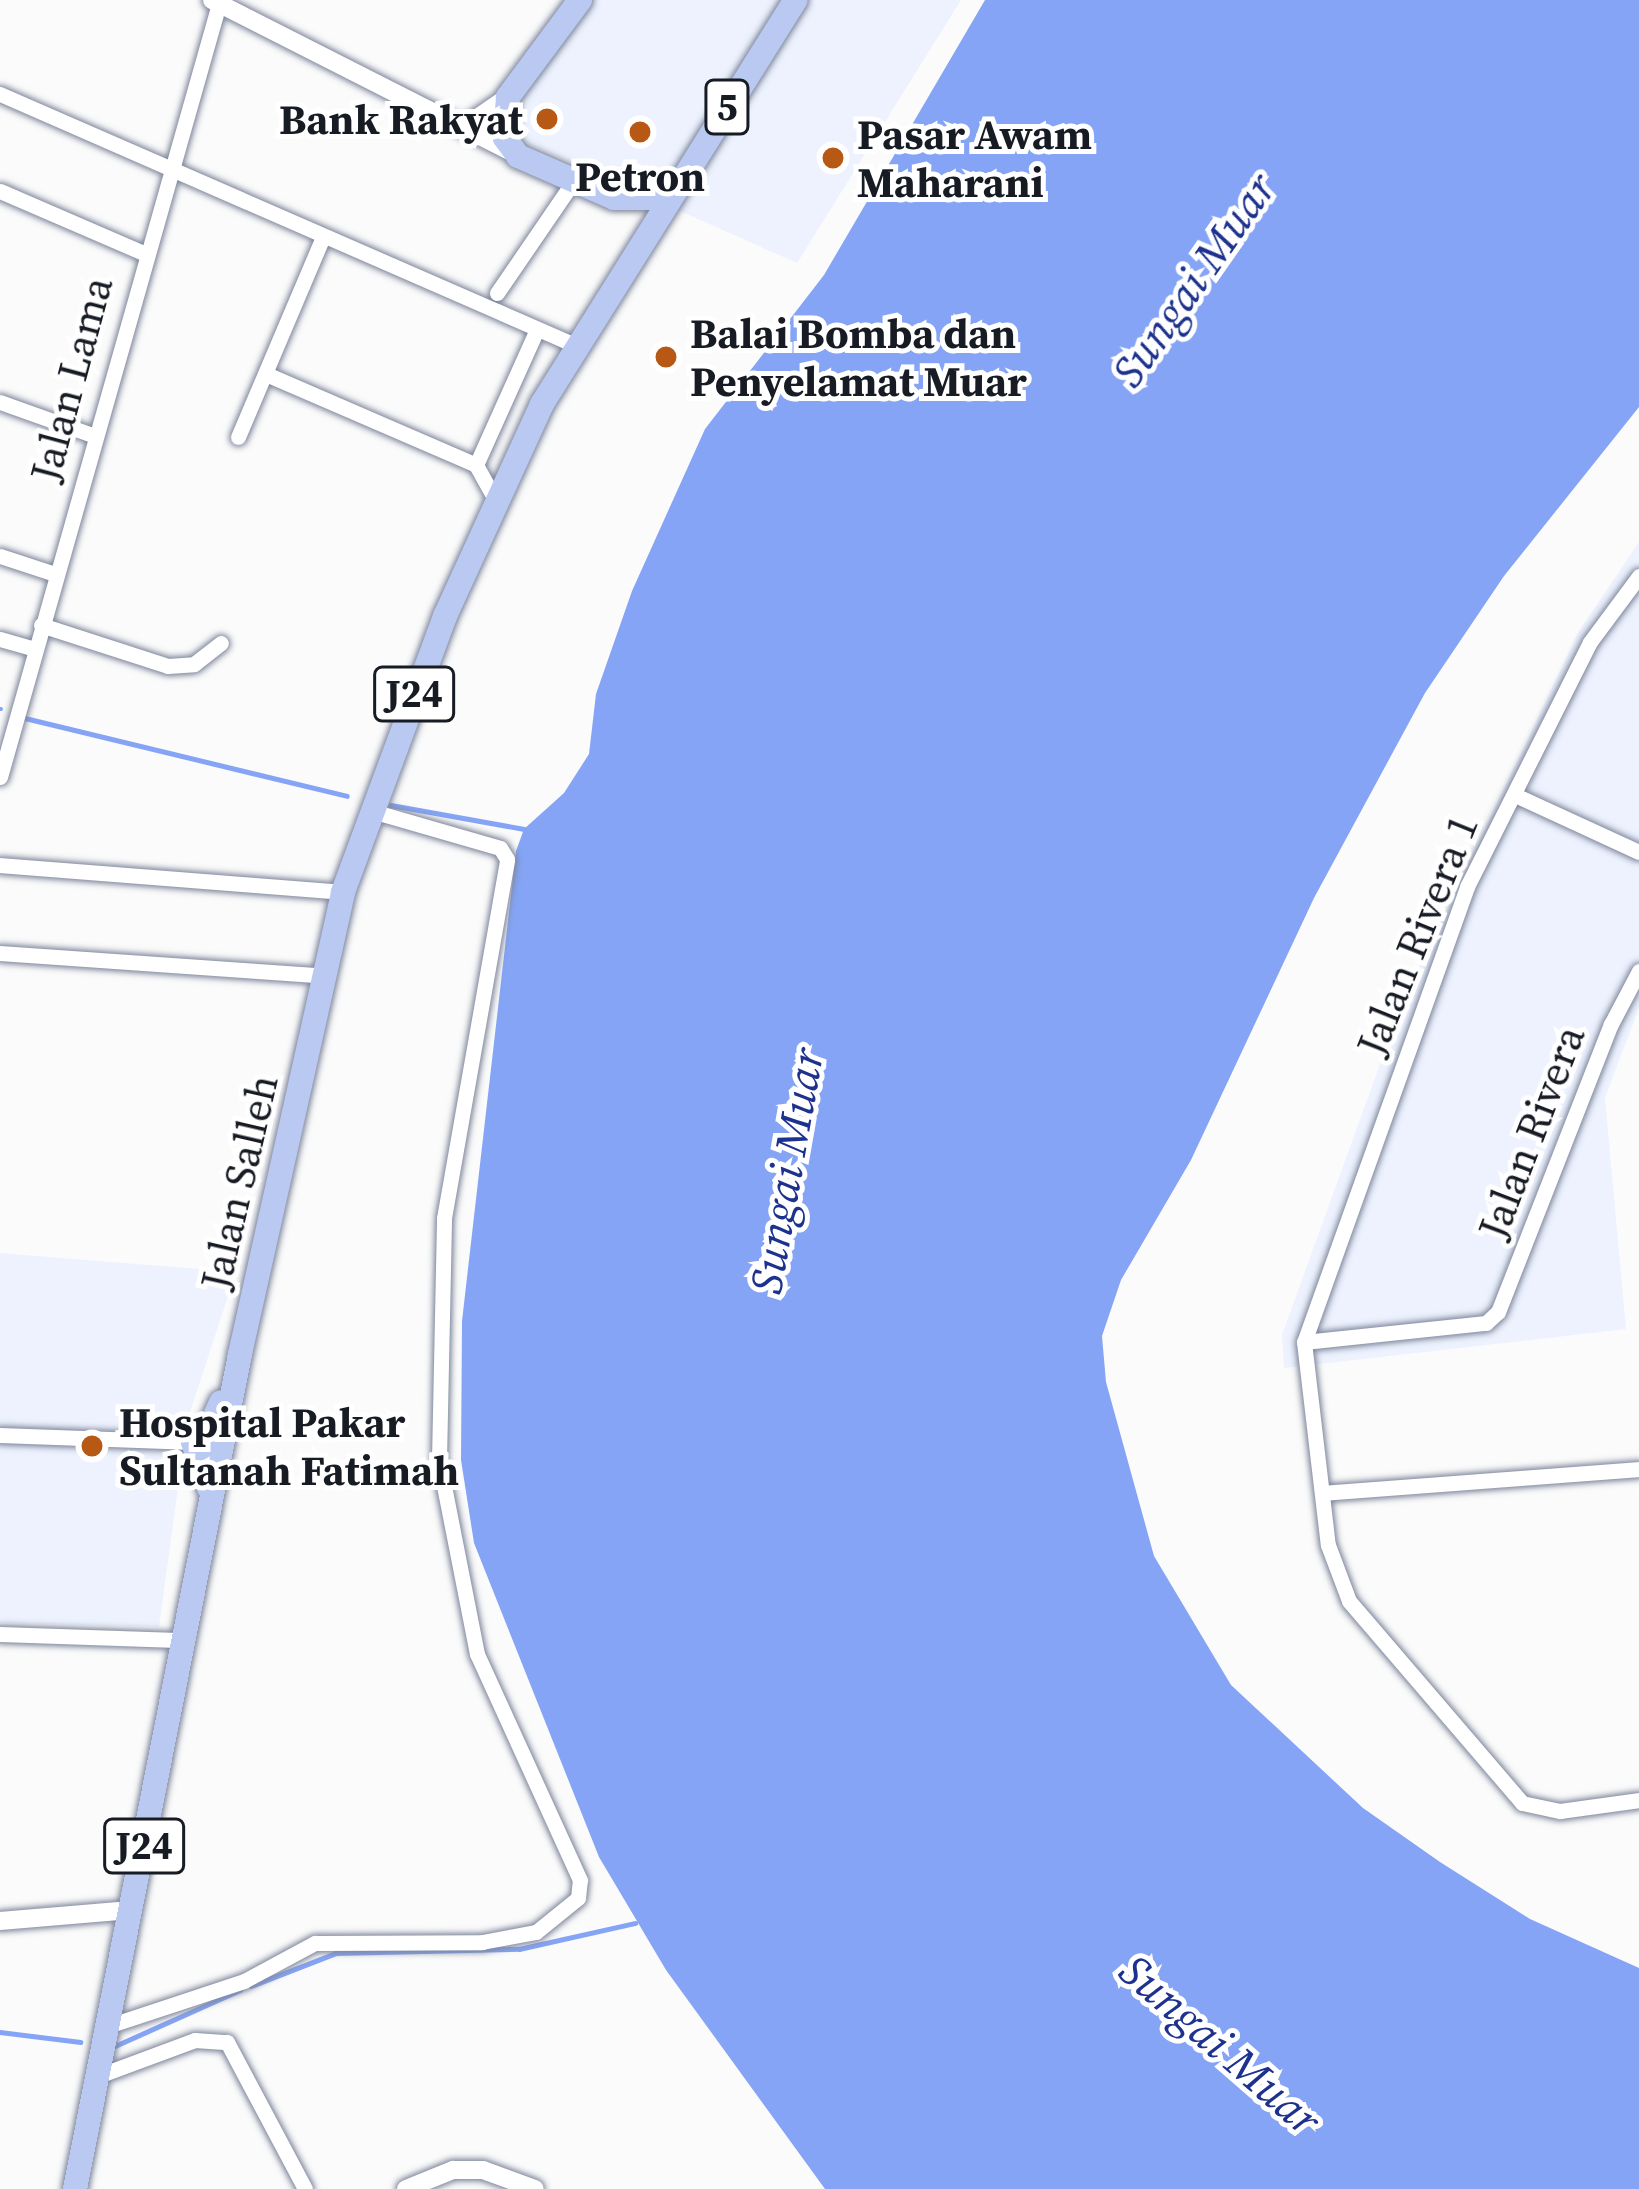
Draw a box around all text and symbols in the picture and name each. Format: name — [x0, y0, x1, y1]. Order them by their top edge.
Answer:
road number: 5 — [703, 74, 751, 140]
place label: Bank Rakyat — [279, 94, 523, 144]
marker: Bank Rakyat — [534, 106, 560, 132]
place label: Pasar Awam Maharani — [857, 109, 1092, 207]
marker: Petron — [627, 119, 653, 145]
marker: Pasar Awam Maharani — [820, 145, 846, 171]
place label: Petron — [575, 151, 705, 201]
water label: Sungai Muar — [1101, 163, 1287, 397]
street label: Jalan Lama — [19, 271, 123, 487]
place label: Balai Bomba dan Penyelamat Muar — [690, 308, 1027, 406]
marker: Balai Bomba dan Penyelamat Muar — [653, 344, 679, 370]
road number: J24 — [372, 661, 456, 727]
street label: Jalan Rivera 1 — [1346, 807, 1488, 1063]
street label: Jalan Rivera — [1467, 1018, 1595, 1246]
water label: Sungai Muar — [739, 1044, 835, 1298]
street label: Jalan Salleh — [190, 1070, 288, 1294]
place label: Hospital Pakar Sultanah Fatimah — [119, 1397, 459, 1496]
marker: Hospital Pakar Sultanah Fatimah — [76, 1430, 108, 1462]
road number: J24 — [102, 1813, 186, 1879]
water label: Sungai Muar — [1109, 1943, 1331, 2147]

